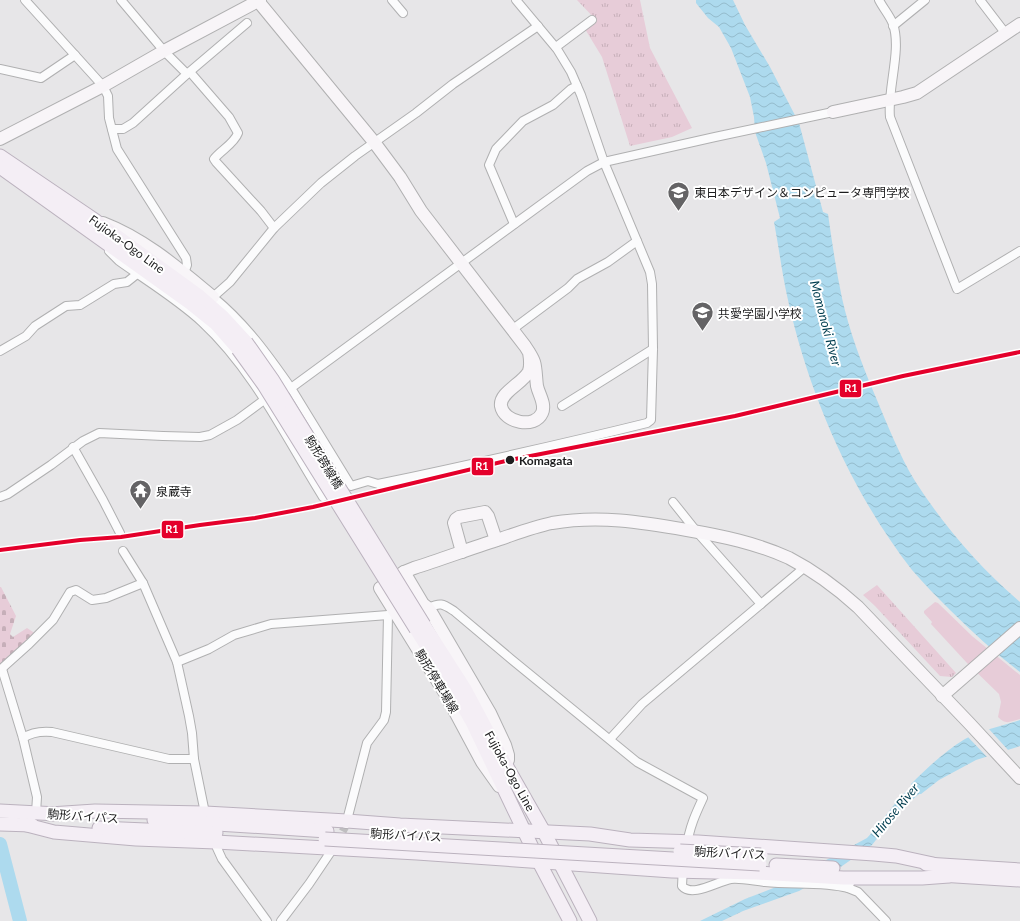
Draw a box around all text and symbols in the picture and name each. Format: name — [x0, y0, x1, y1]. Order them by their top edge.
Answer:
school or university icon: 東日本デザイン＆コンピュータ専門学校 — [665, 179, 691, 212]
place label: 東日本デザイン＆コンピュータ専門学校 — [694, 185, 910, 200]
street label: Fujioka-Ogo Line — [86, 212, 168, 276]
water label: Momonoki River — [807, 279, 845, 368]
school or university icon: 共愛学園小学校 — [689, 300, 715, 333]
place label: 共愛学園小学校 — [718, 306, 802, 321]
line badge: R1 — [839, 379, 862, 398]
text: R1 — [844, 381, 858, 394]
street label: 駒形跨線橋 — [302, 433, 346, 491]
place label: Komagata — [519, 453, 573, 468]
marker: Komagata — [504, 454, 516, 466]
line badge: R1 — [471, 457, 494, 476]
text: R1 — [475, 459, 489, 472]
temple icon: 泉蔵寺 — [127, 478, 153, 511]
place label: 泉蔵寺 — [156, 484, 192, 499]
line badge: R1 — [161, 520, 184, 539]
text: R1 — [165, 522, 179, 535]
street label: 駒形停車場線 — [412, 646, 462, 716]
street label: Fujioka-Ogo Line — [482, 728, 538, 814]
water label: Hirose River — [868, 780, 922, 840]
street label: 駒形バイパス — [47, 806, 119, 826]
street label: 駒形バイパス — [370, 826, 442, 844]
street label: 駒形バイパス — [694, 844, 766, 862]

